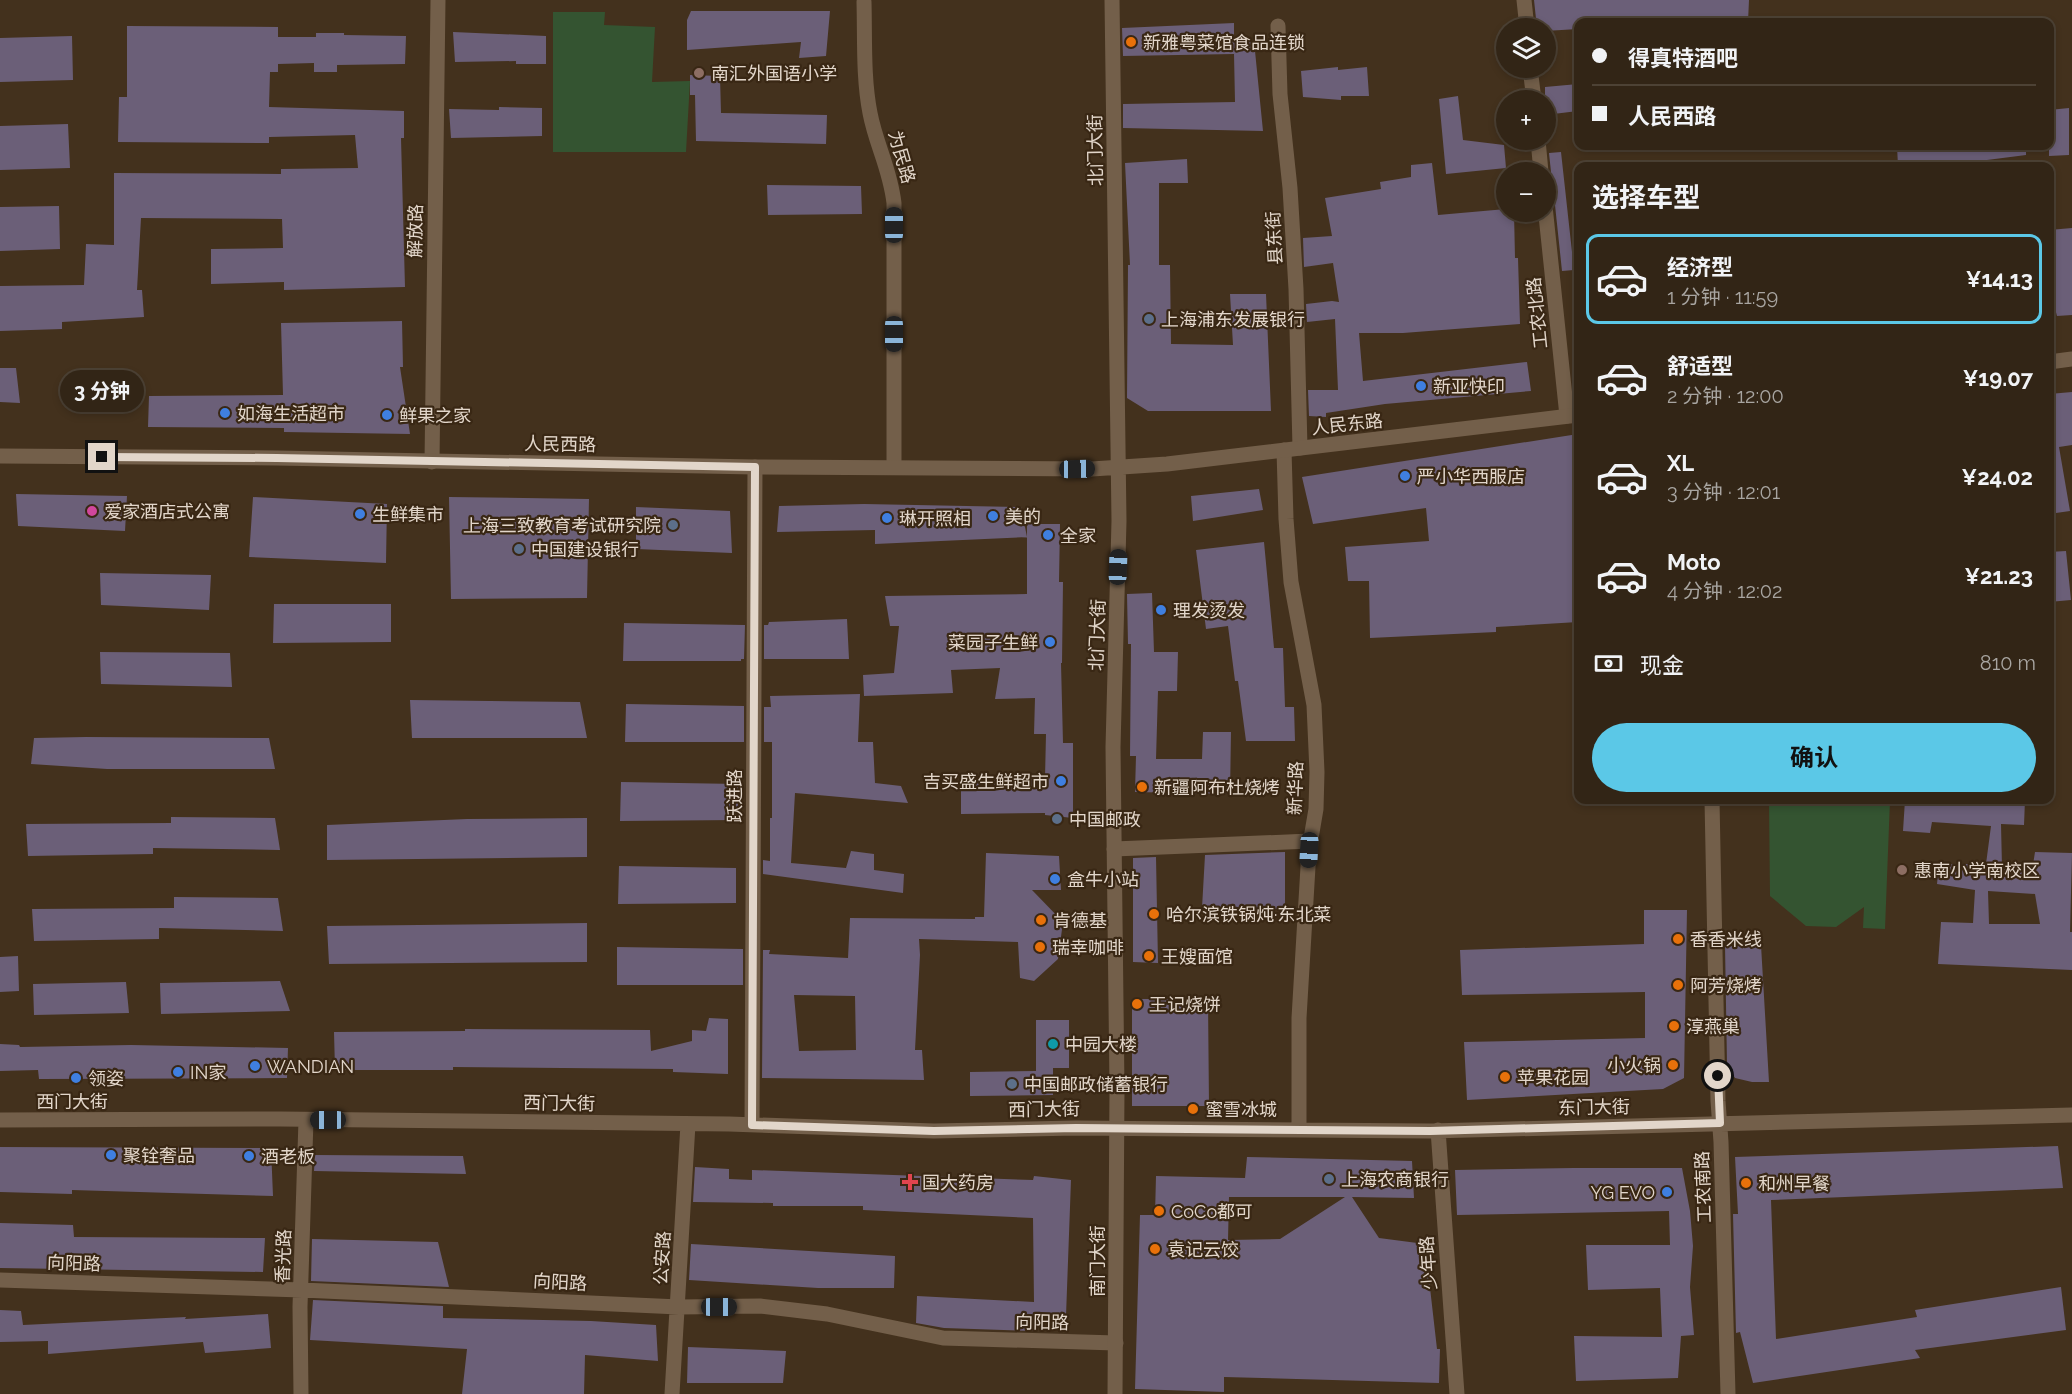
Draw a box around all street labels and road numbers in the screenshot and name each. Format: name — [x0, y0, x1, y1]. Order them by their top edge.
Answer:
street label: 北门大街 — [1084, 114, 1106, 186]
street label: 为民路 — [884, 128, 920, 186]
street label: 解放路 — [404, 204, 426, 258]
street label: 县东街 — [1262, 210, 1286, 266]
street label: 工农北路 — [1523, 276, 1551, 350]
street label: 人民东路 — [1310, 410, 1384, 438]
street label: 人民西路 — [524, 433, 596, 455]
street label: 北门大街 — [1085, 599, 1109, 671]
street label: 新华路 — [1284, 761, 1306, 815]
street label: 跃进路 — [724, 769, 745, 823]
street label: 西门大街 — [36, 1091, 108, 1112]
street label: 西门大街 — [523, 1092, 595, 1114]
street label: 东门大街 — [1558, 1096, 1630, 1118]
street label: 西门大街 — [1008, 1098, 1080, 1120]
street label: 工农南路 — [1691, 1151, 1715, 1223]
street label: 南门大街 — [1087, 1225, 1108, 1297]
street label: 香光路 — [272, 1229, 294, 1283]
street label: 公安路 — [650, 1230, 674, 1286]
street label: 少年路 — [1416, 1235, 1440, 1291]
street label: 向阳路 — [47, 1252, 101, 1274]
street label: 向阳路 — [532, 1270, 588, 1294]
street label: 向阳路 — [1015, 1311, 1069, 1333]

